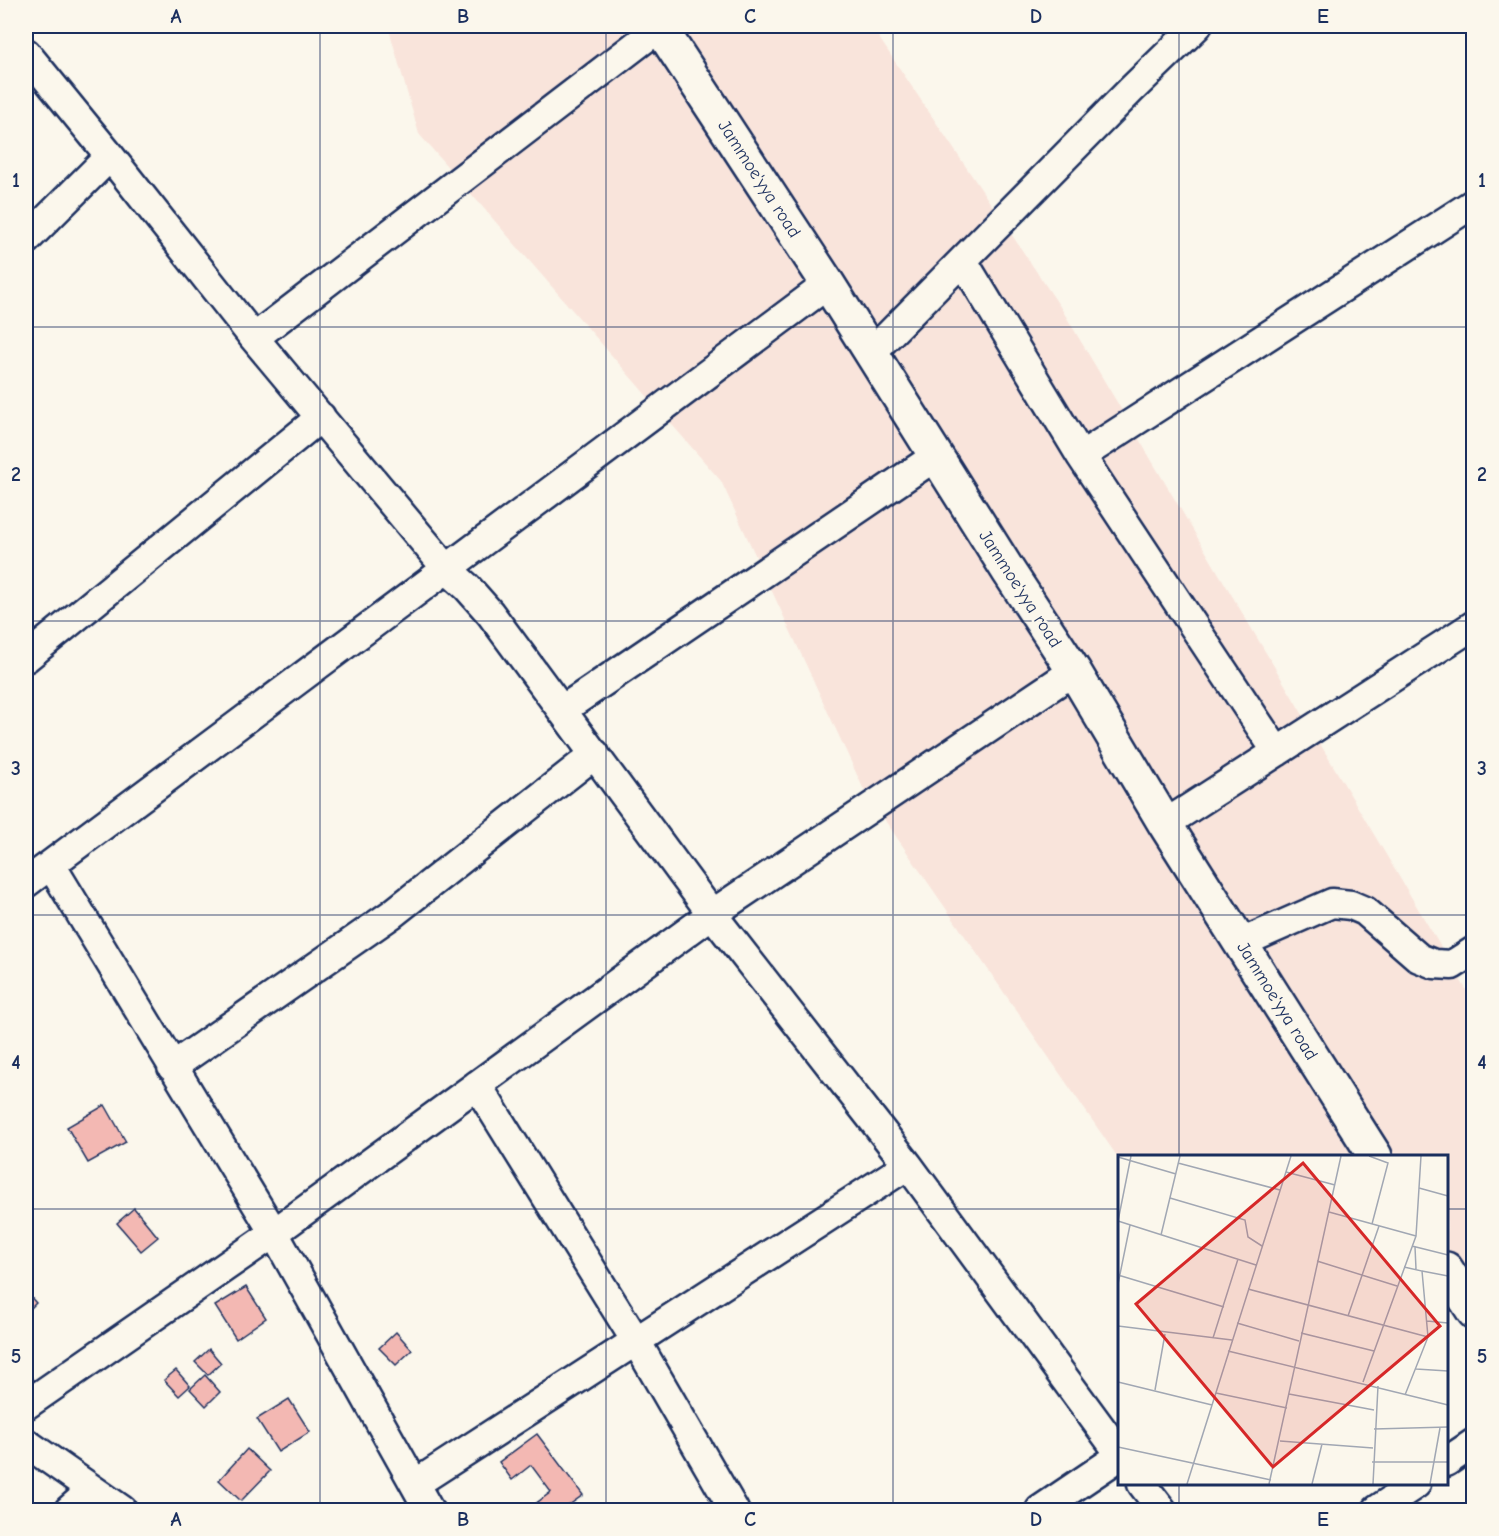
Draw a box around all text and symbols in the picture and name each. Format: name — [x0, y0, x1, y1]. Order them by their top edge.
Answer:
text: A — [170, 5, 182, 28]
text: B — [457, 5, 469, 28]
text: C — [744, 5, 756, 28]
text: D — [1030, 5, 1042, 28]
text: E — [1317, 5, 1329, 28]
street label: Jammoe'yya road — [713, 116, 805, 242]
text: 1 — [12, 169, 20, 192]
text: 1 — [1478, 169, 1486, 192]
text: 2 — [11, 463, 21, 486]
text: 2 — [1477, 463, 1487, 486]
street label: Jammoe'yya road — [974, 526, 1066, 652]
text: 3 — [11, 757, 21, 780]
text: 3 — [1477, 757, 1487, 780]
street label: Jammoe'yya road — [1232, 938, 1322, 1064]
text: 4 — [11, 1051, 21, 1074]
text: 4 — [1477, 1051, 1487, 1074]
inset map — [1118, 1155, 1448, 1485]
text: 5 — [11, 1345, 21, 1368]
text: 5 — [1477, 1345, 1487, 1368]
text: A — [170, 1508, 182, 1531]
text: B — [457, 1508, 469, 1531]
text: C — [744, 1508, 756, 1531]
text: D — [1030, 1508, 1042, 1531]
text: E — [1317, 1508, 1329, 1531]

